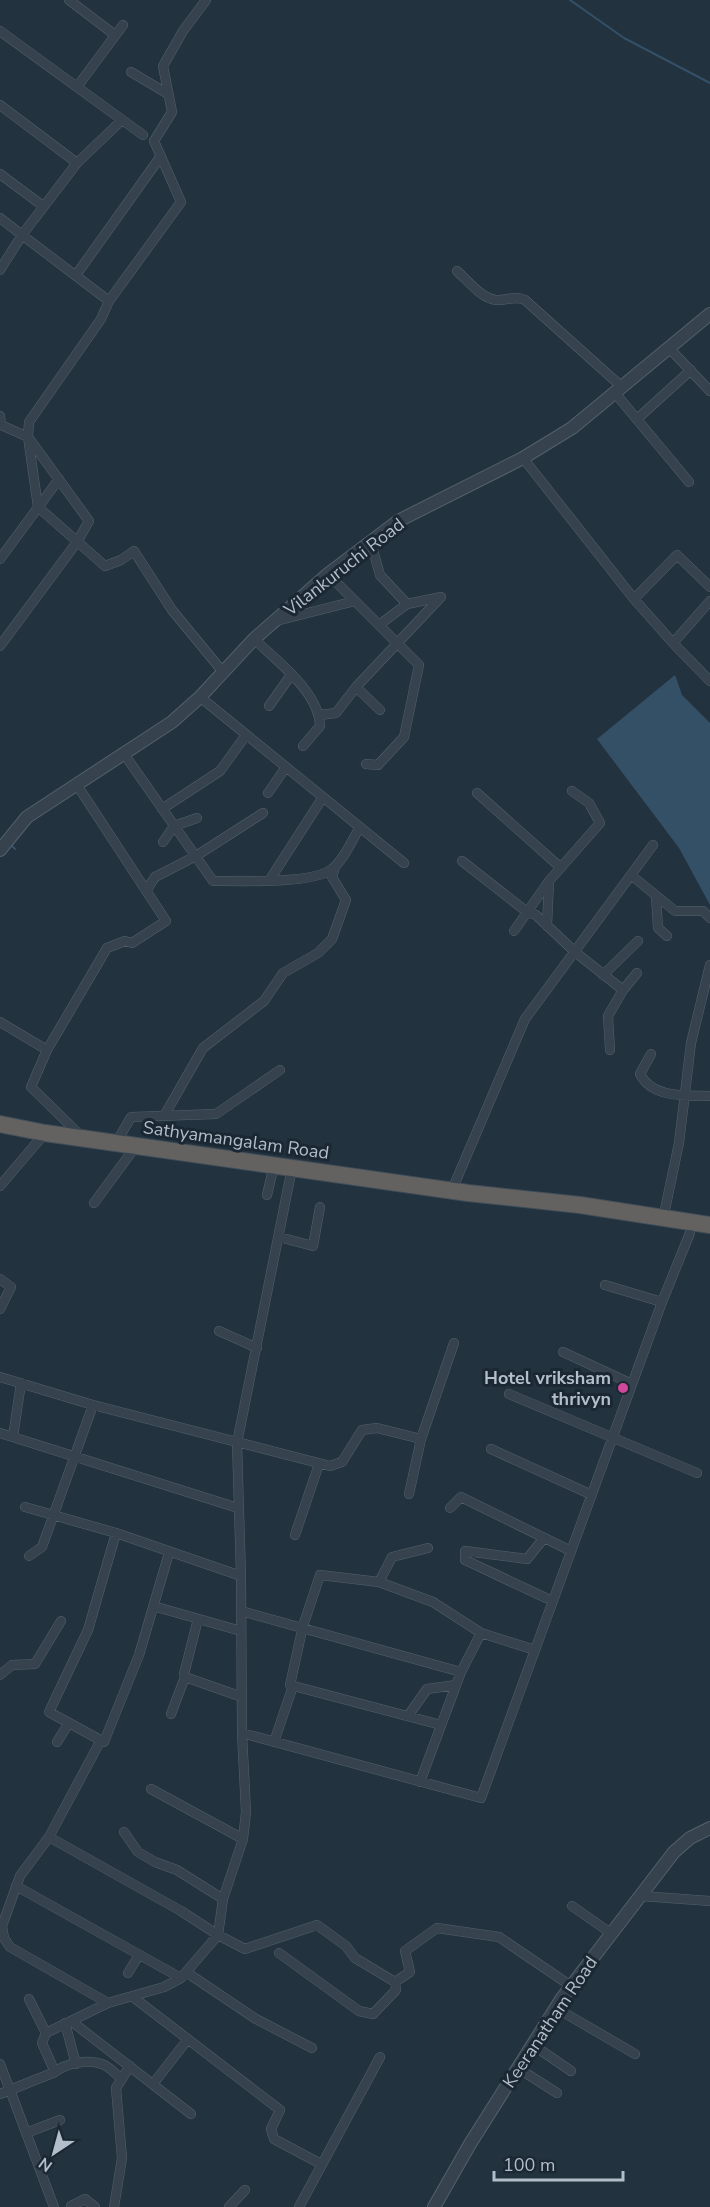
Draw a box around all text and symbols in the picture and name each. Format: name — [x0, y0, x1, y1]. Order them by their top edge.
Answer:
street label: Vilankuruchi Road — [278, 512, 409, 622]
street label: Sathyamangalam Road — [141, 1115, 331, 1165]
place label: Hotel vriksham thrivyn — [484, 1366, 611, 1411]
marker: Hotel vriksham thrivyn — [616, 1381, 630, 1395]
street label: Keeranatham Road — [497, 1952, 603, 2092]
north arrow — [24, 2123, 84, 2183]
scale bar — [494, 2144, 623, 2182]
text: N — [34, 2152, 57, 2177]
text: 100 m — [503, 2153, 555, 2177]

